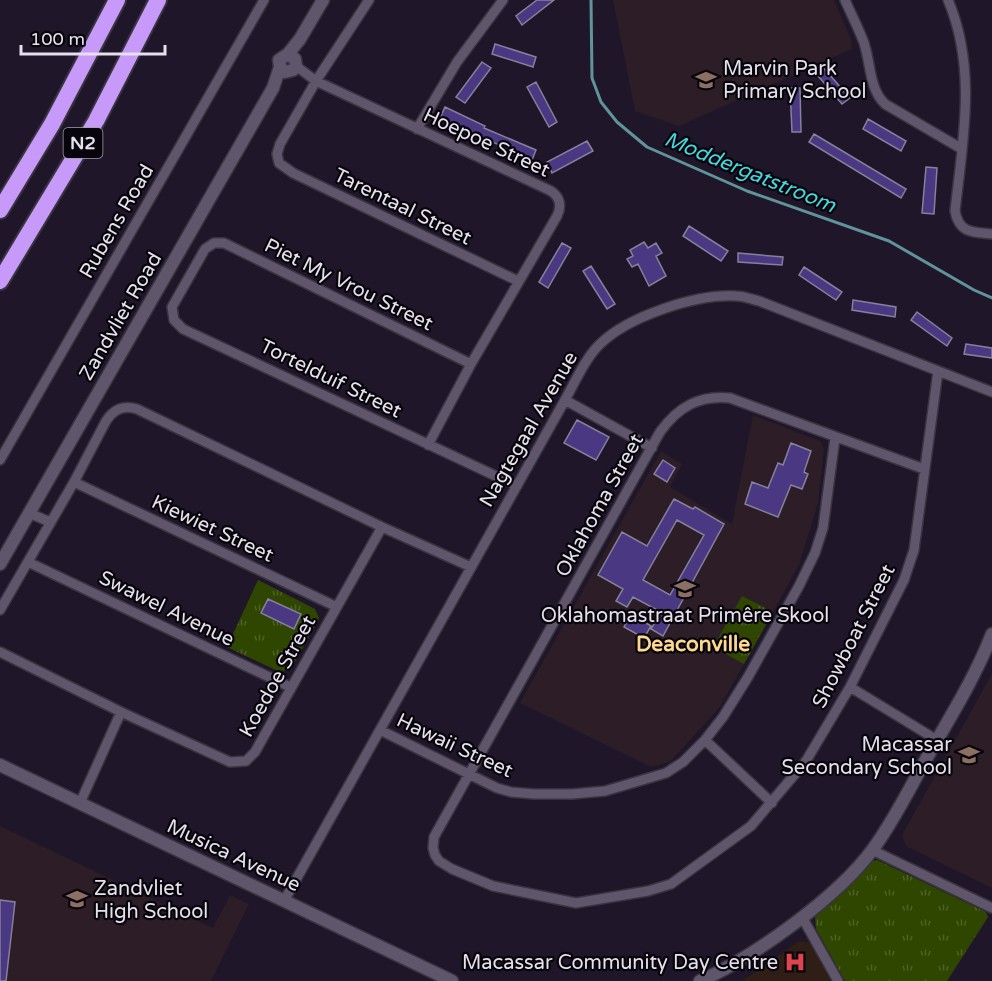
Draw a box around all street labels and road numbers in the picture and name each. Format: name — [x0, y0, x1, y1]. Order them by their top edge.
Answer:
street label: Hoepoe Street — [420, 103, 554, 183]
road number: N2 — [64, 128, 103, 158]
street label: Rubens Road — [75, 160, 159, 283]
street label: Tarentaal Street — [330, 163, 476, 251]
street label: Piet My Vrou Street — [260, 234, 437, 336]
street label: Zandvliet Road — [75, 248, 167, 385]
street label: Tortelduif Street — [256, 334, 405, 424]
street label: Nagtegaal Avenue — [475, 347, 583, 512]
street label: Oklahoma Street — [551, 430, 649, 581]
street label: Kiewiet Street — [148, 490, 278, 568]
street label: Showboat Street — [807, 560, 901, 712]
street label: Swawel Avenue — [95, 566, 238, 652]
street label: Koedoe Street — [235, 611, 321, 741]
street label: Hawaii Street — [393, 709, 517, 783]
street label: Musica Avenue — [163, 814, 304, 897]

